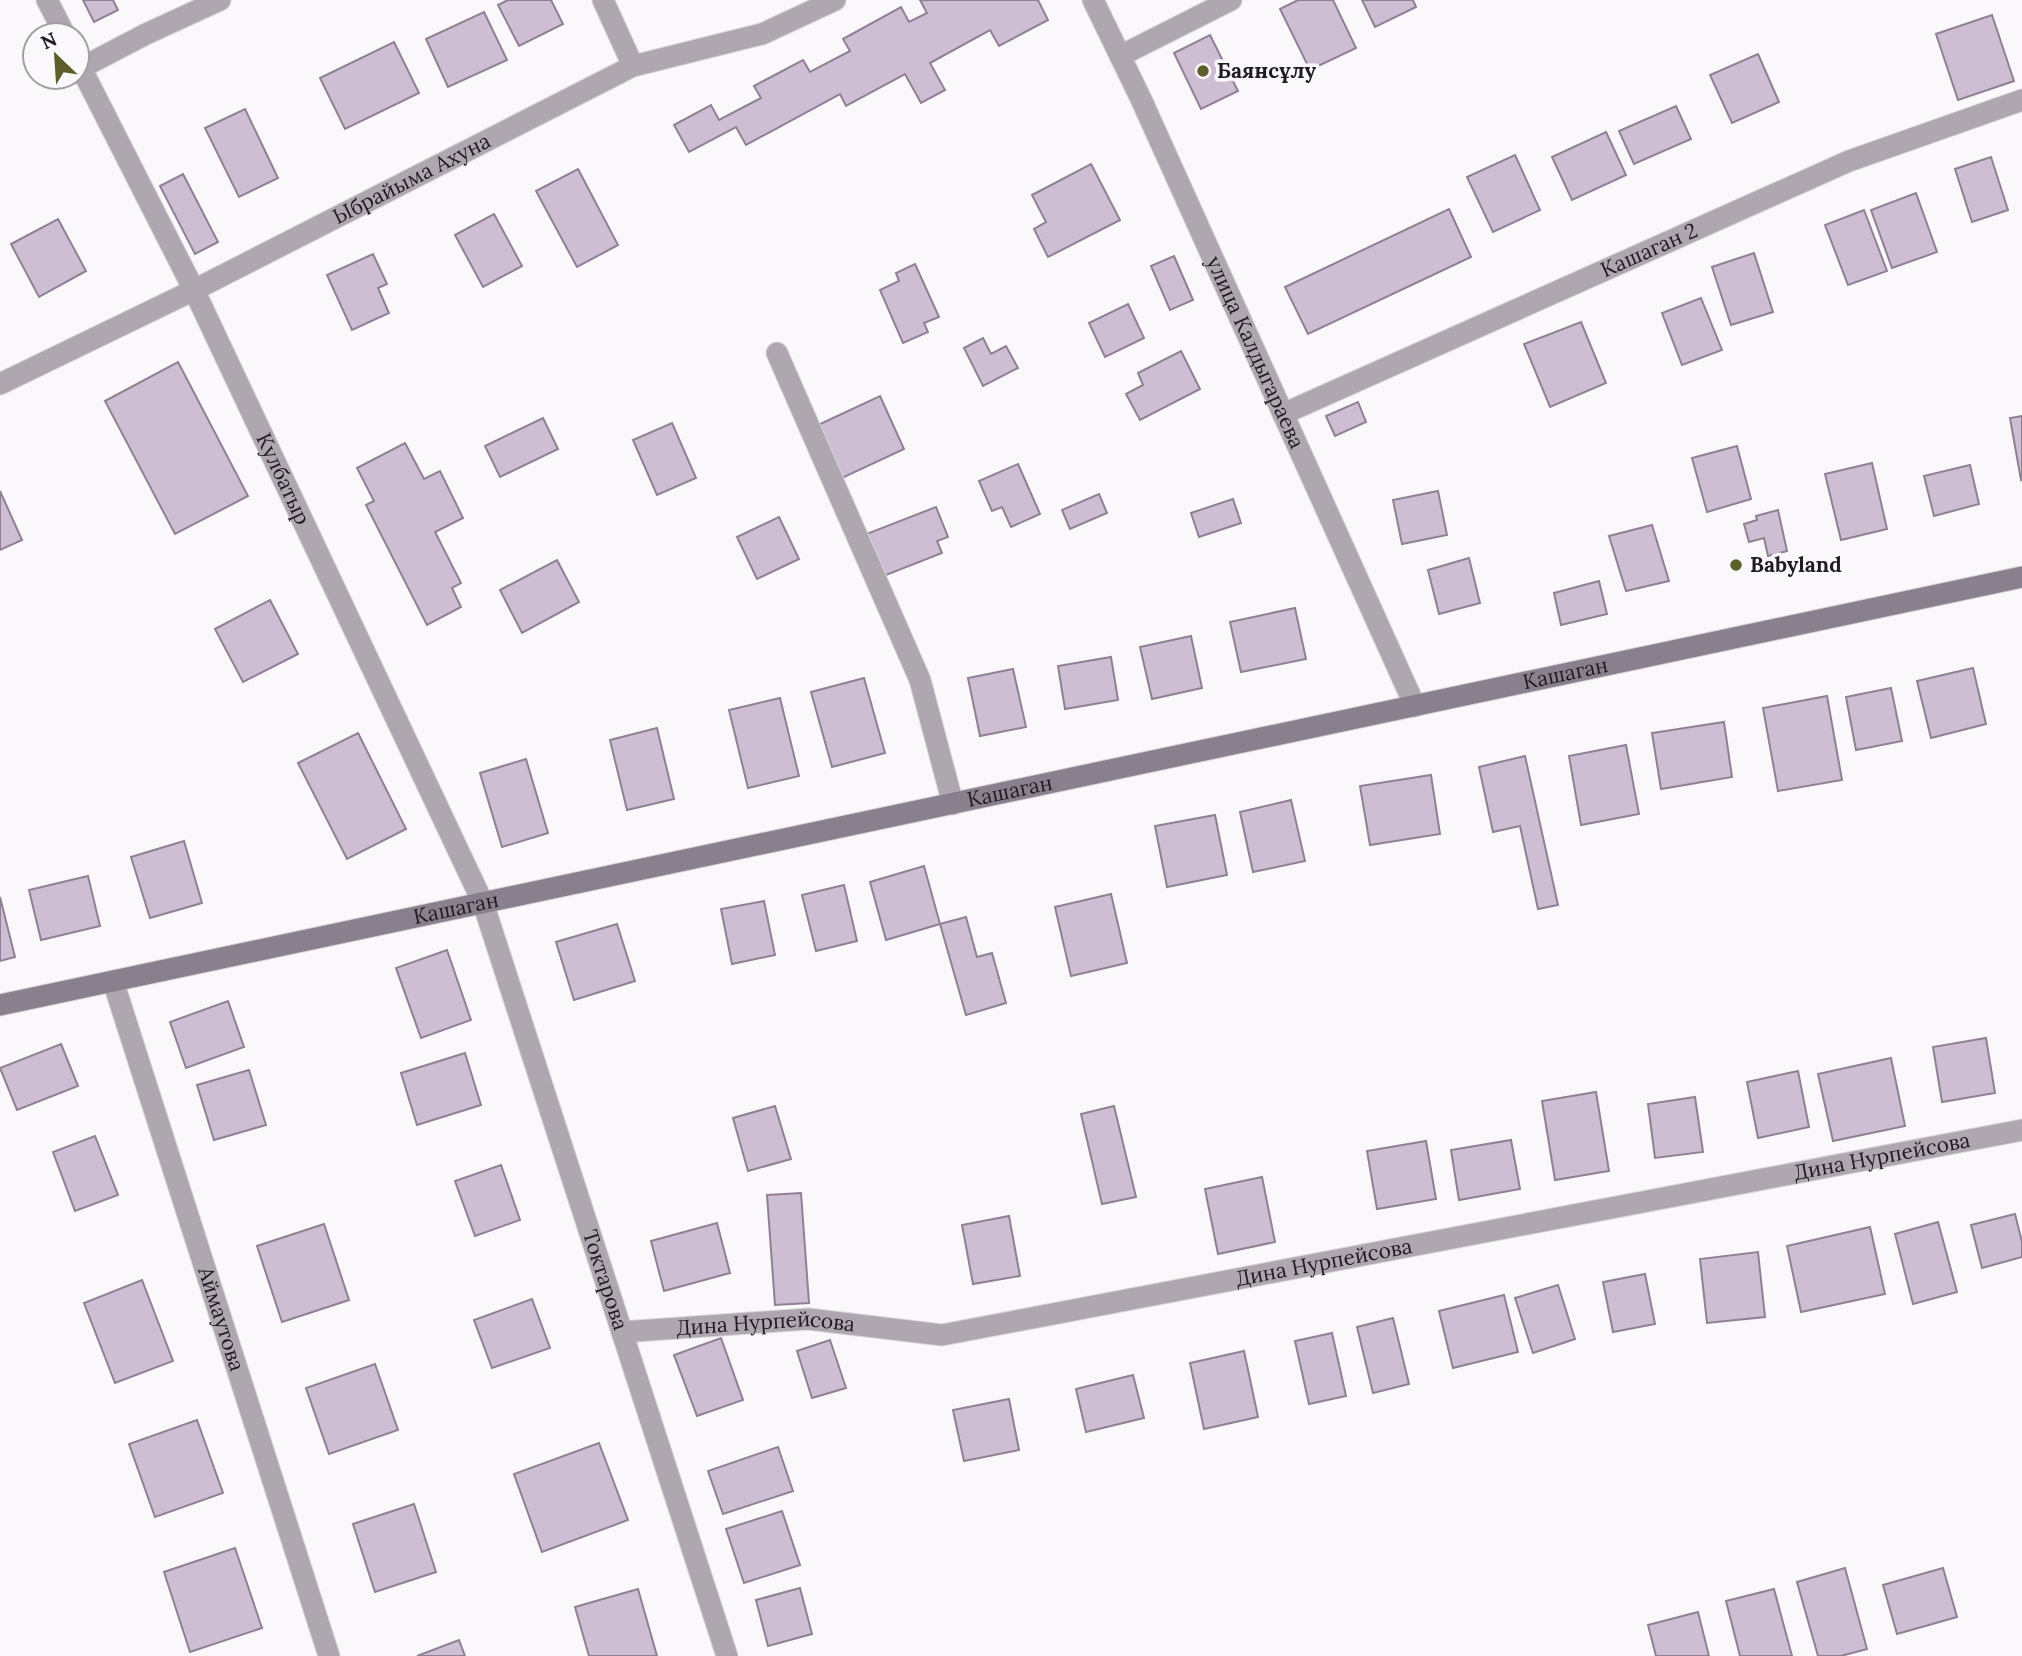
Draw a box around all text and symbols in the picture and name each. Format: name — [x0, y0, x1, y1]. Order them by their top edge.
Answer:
north arrow — [21, 21, 91, 91]
text: N — [37, 26, 61, 55]
place label: Баянсұлу — [1217, 57, 1316, 84]
marker: Баянсұлу — [1195, 63, 1211, 79]
street label: Ыбрайыма Ахуна — [328, 127, 495, 230]
street label: Кашаган 2 — [1596, 216, 1702, 283]
street label: улица Калдыгараева — [1201, 252, 1311, 453]
street label: Кулбатыр — [250, 429, 317, 529]
place label: Babyland — [1750, 551, 1842, 578]
marker: Babyland — [1728, 557, 1744, 573]
street label: Кашаган — [1520, 651, 1610, 695]
street label: Кашаган — [964, 769, 1055, 813]
street label: Кашаган — [411, 886, 501, 930]
street label: Дина Нурпейсова — [1791, 1126, 1973, 1186]
street label: Токтарова — [577, 1226, 635, 1334]
street label: Дина Нурпейсова — [1233, 1232, 1415, 1292]
street label: Аймаутова — [192, 1262, 251, 1375]
street label: Дина Нурпейсова — [675, 1305, 857, 1341]

